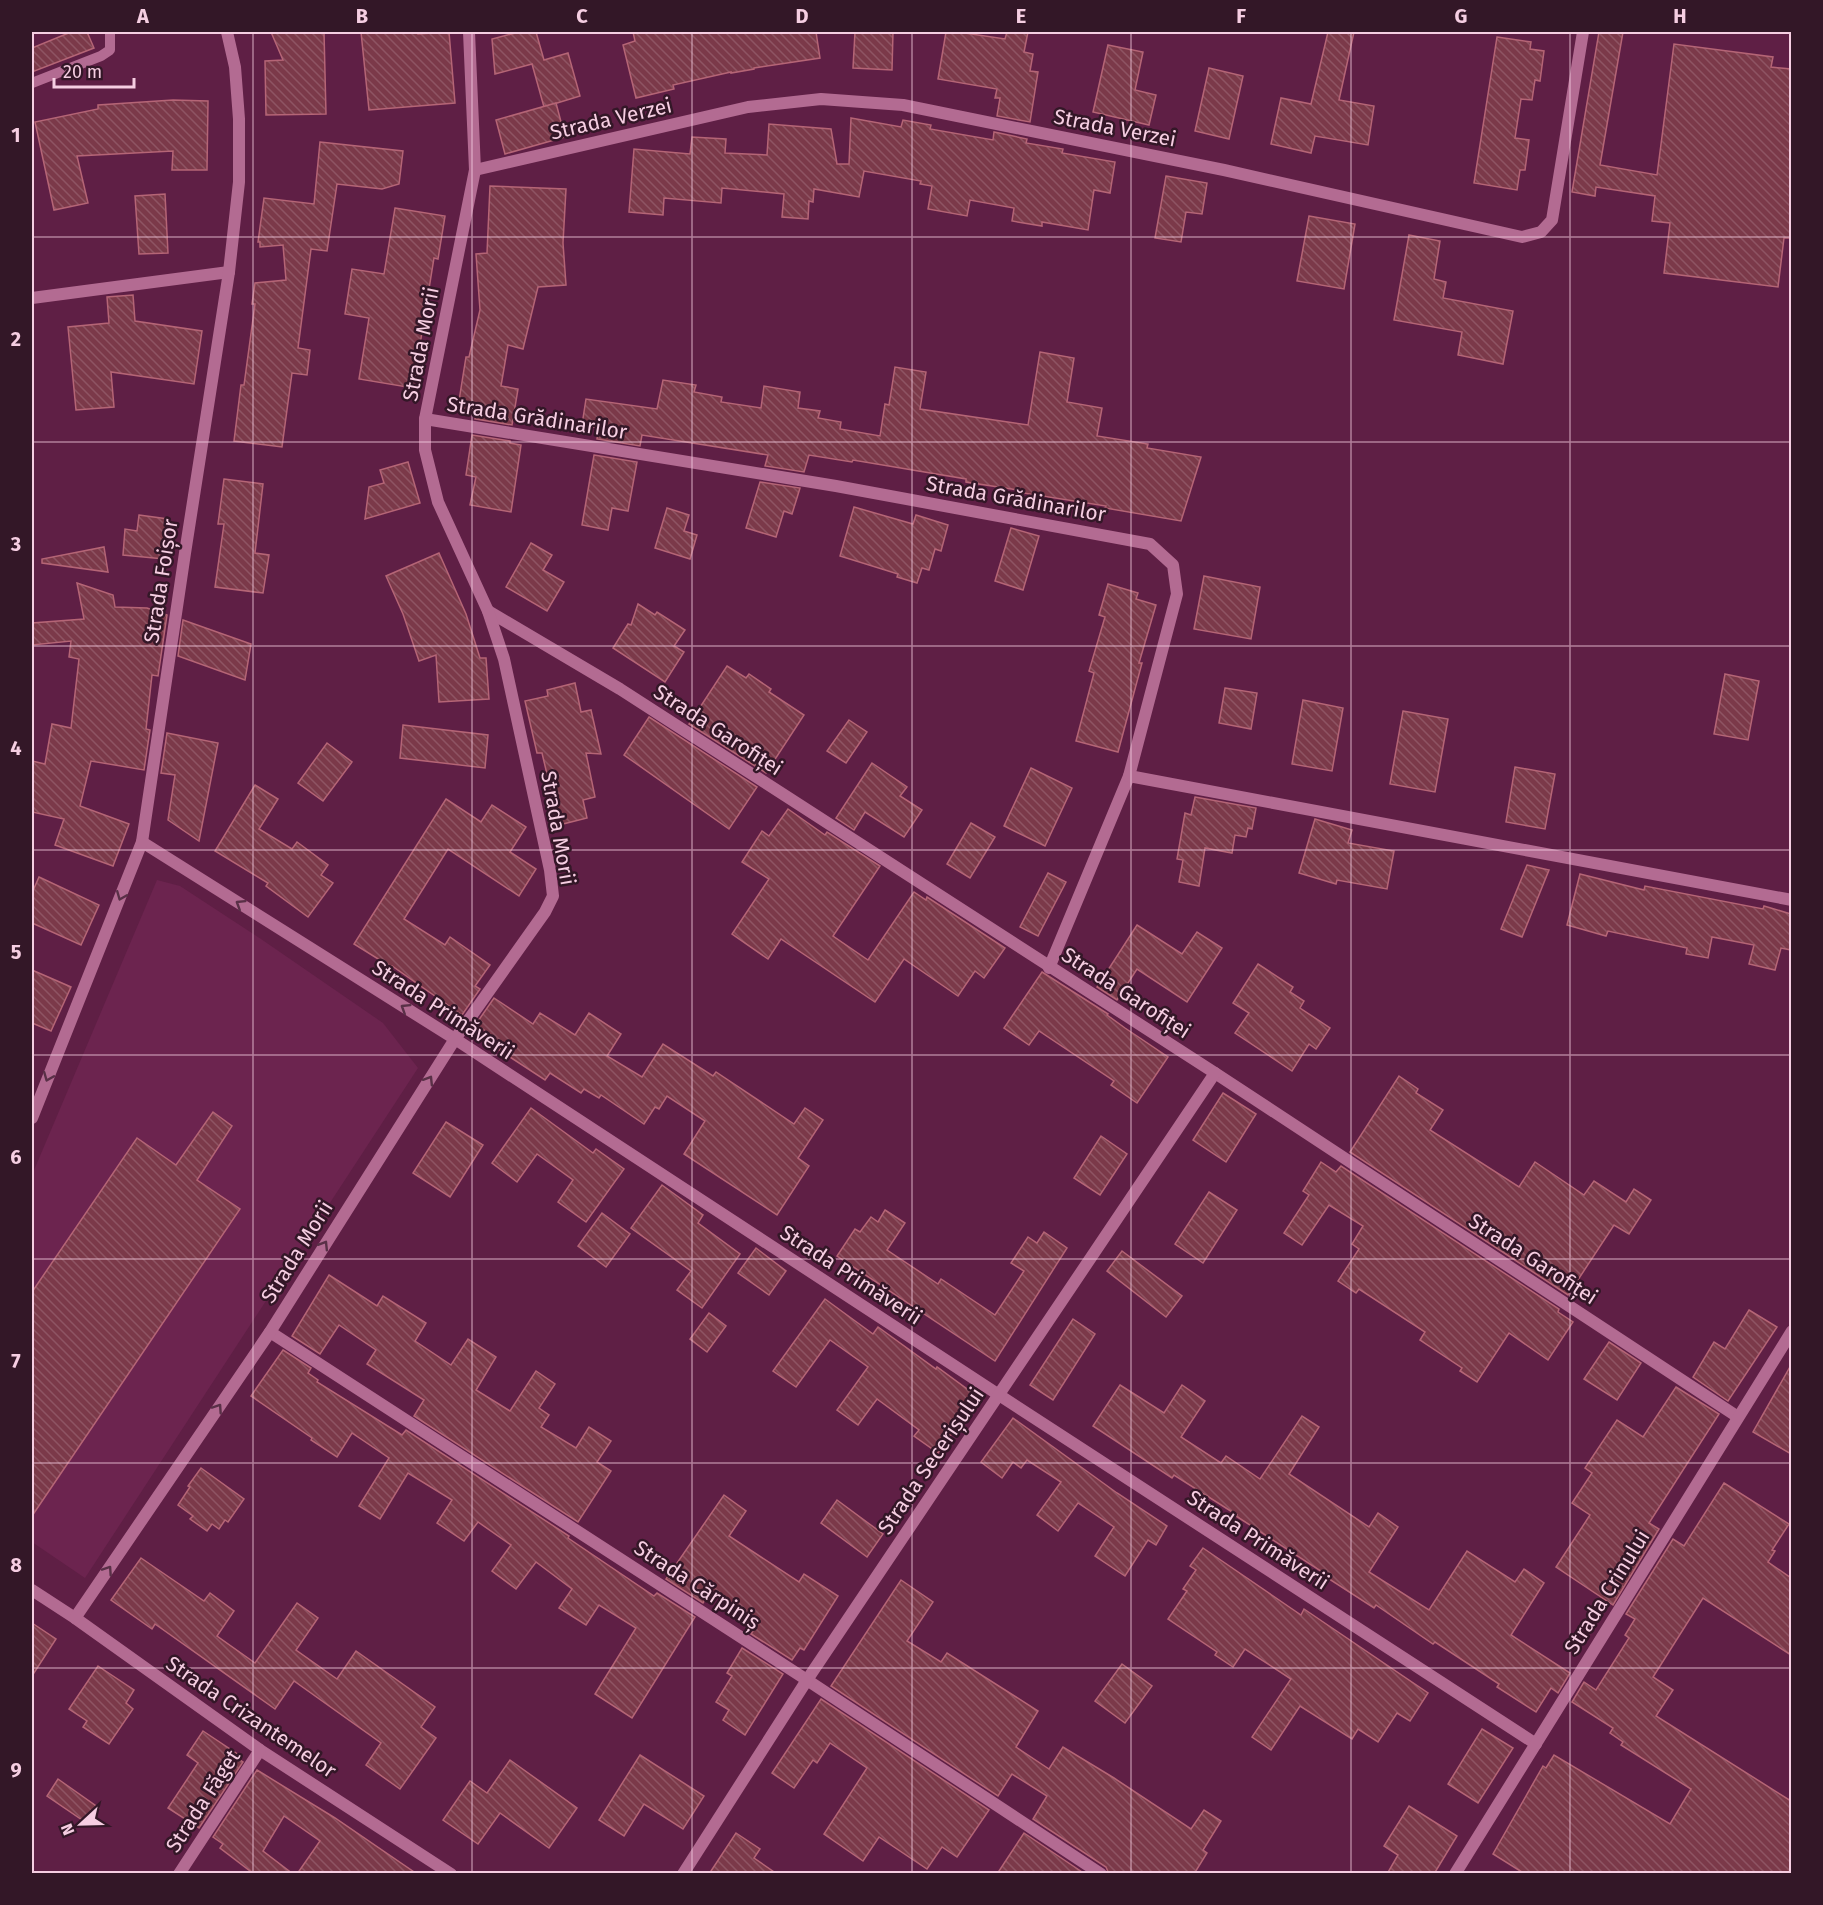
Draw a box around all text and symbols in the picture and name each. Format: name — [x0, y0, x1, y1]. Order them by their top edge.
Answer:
text: A — [136, 4, 150, 28]
text: B — [356, 4, 368, 28]
text: C — [576, 4, 588, 28]
text: D — [795, 4, 809, 28]
text: E — [1016, 4, 1026, 28]
text: F — [1236, 4, 1246, 28]
text: G — [1455, 4, 1467, 28]
text: H — [1673, 4, 1687, 28]
scale bar — [54, 51, 134, 89]
text: 20 m — [63, 61, 102, 83]
street label: Strada Verzei — [548, 92, 674, 146]
street label: Strada Verzei — [1052, 103, 1178, 153]
text: 1 — [11, 123, 21, 147]
street label: Strada Morii — [397, 285, 445, 403]
text: 2 — [11, 327, 21, 351]
street label: Strada Grădinarilor — [445, 391, 629, 445]
street label: Strada Grădinarilor — [924, 470, 1108, 528]
street label: Strada Foișor — [138, 517, 184, 645]
text: 3 — [10, 532, 21, 556]
street label: Strada Garofiței — [649, 679, 787, 781]
text: 4 — [10, 736, 22, 760]
street label: Strada Morii — [535, 769, 581, 887]
one-way arrow — [115, 891, 128, 901]
one-way arrow — [236, 900, 247, 911]
text: 5 — [11, 940, 22, 964]
street label: Strada Garofiței — [1057, 942, 1195, 1044]
street label: Strada Primăverii — [367, 954, 519, 1066]
one-way arrow — [401, 1004, 412, 1015]
one-way arrow — [43, 1071, 55, 1082]
one-way arrow — [421, 1076, 433, 1086]
text: 6 — [10, 1145, 22, 1169]
street label: Strada Morii — [255, 1196, 339, 1308]
street label: Strada Garofiței — [1464, 1208, 1602, 1310]
street label: Strada Primăverii — [775, 1219, 927, 1331]
one-way arrow — [317, 1241, 329, 1251]
text: 7 — [11, 1349, 21, 1373]
street label: Strada Secerișului — [872, 1383, 990, 1539]
one-way arrow — [211, 1404, 222, 1415]
street label: Strada Primăverii — [1182, 1484, 1334, 1596]
street label: Strada Crinului — [1558, 1525, 1656, 1659]
street label: Strada Cărpiniș — [629, 1535, 765, 1635]
text: 8 — [10, 1553, 22, 1577]
one-way arrow — [101, 1565, 112, 1576]
street label: Strada Crizantemelor — [161, 1650, 341, 1784]
street label: Strada Făget — [160, 1744, 246, 1857]
text: 9 — [10, 1758, 22, 1782]
north arrow — [51, 1794, 111, 1854]
text: N — [57, 1821, 78, 1838]

